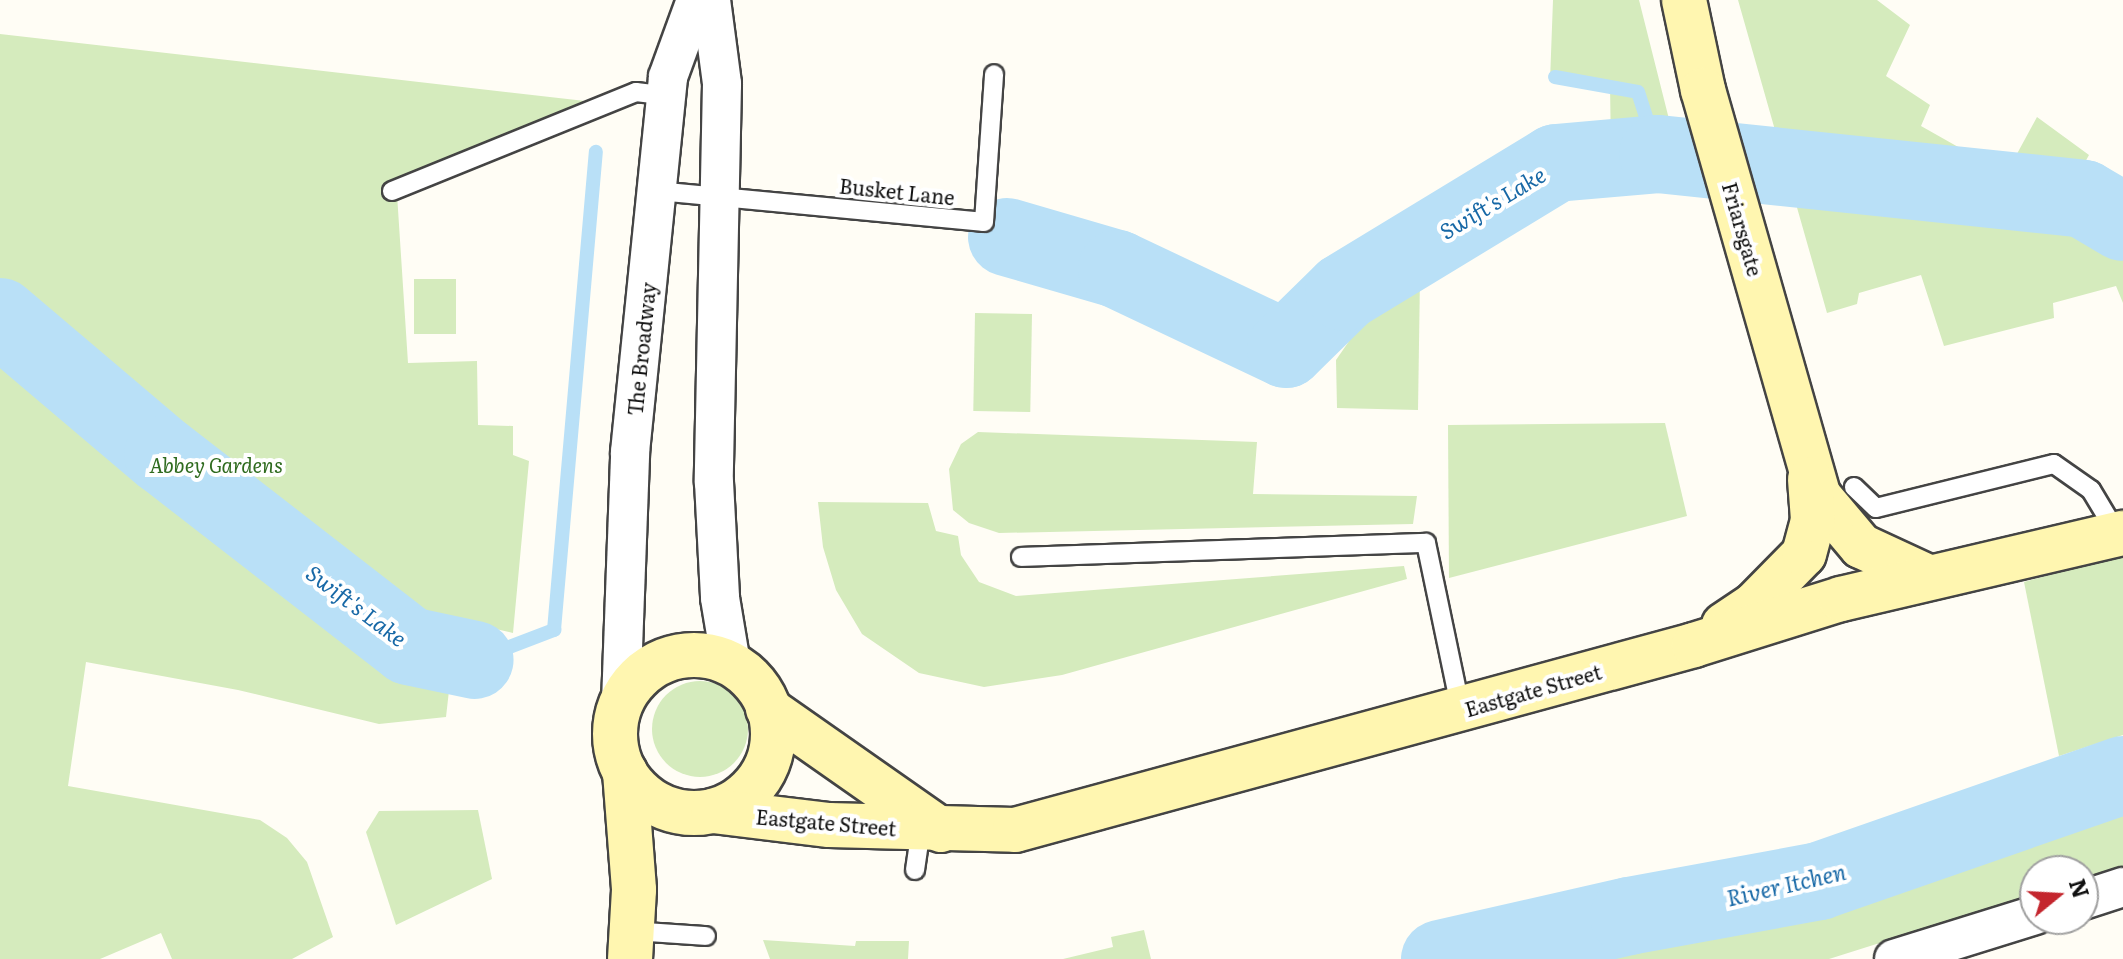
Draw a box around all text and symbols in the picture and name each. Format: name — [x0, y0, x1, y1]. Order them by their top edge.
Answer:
water label: Swift's Lake — [1434, 160, 1550, 244]
street label: Busket Lane — [838, 173, 956, 209]
street label: Friarsgate — [1718, 179, 1768, 279]
street label: The Broadway — [622, 281, 660, 417]
park label: Abbey Gardens — [149, 452, 283, 476]
water label: Swift's Lake — [302, 559, 412, 651]
street label: Eastgate Street — [1462, 659, 1604, 721]
street label: Eastgate Street — [755, 804, 897, 840]
north arrow — [2019, 855, 2099, 935]
water label: River Itchen — [1724, 857, 1848, 911]
text: N — [2062, 874, 2099, 902]

